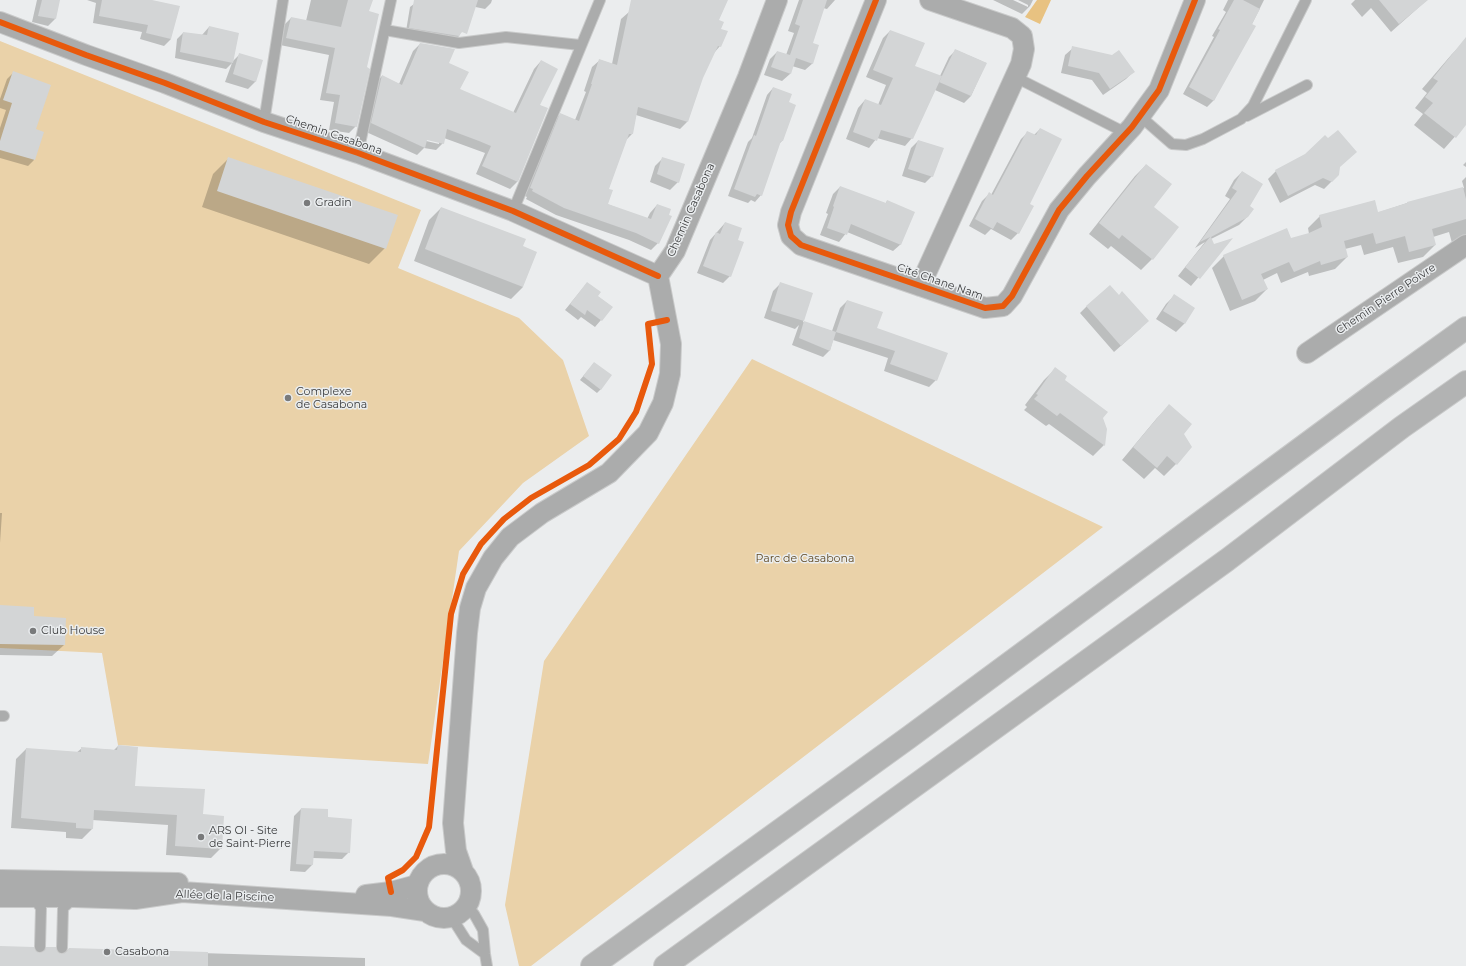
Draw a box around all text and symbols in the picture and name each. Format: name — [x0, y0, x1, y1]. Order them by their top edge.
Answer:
street label: Chemin Casabona — [284, 112, 384, 158]
street label: Chemin Casabona — [664, 161, 718, 259]
place label: Gradin — [315, 196, 352, 210]
marker: Gradin — [302, 198, 312, 208]
street label: Cité Chane Nam — [895, 261, 985, 303]
street label: Chemin Pierre Poivre — [1334, 261, 1438, 337]
place label: Complexe de Casabona — [296, 385, 367, 411]
marker: Complexe de Casabona — [283, 393, 293, 403]
park label: Parc de Casabona — [756, 552, 854, 566]
place label: Club House — [41, 624, 105, 638]
marker: Club House — [28, 626, 38, 636]
place label: ARS OI - Site de Saint-Pierre — [209, 824, 291, 850]
marker: ARS OI - Site de Saint-Pierre — [196, 832, 206, 842]
street label: Allée de la Piscine — [175, 888, 275, 904]
place label: Casabona — [115, 945, 169, 959]
marker: Casabona — [102, 947, 112, 957]

